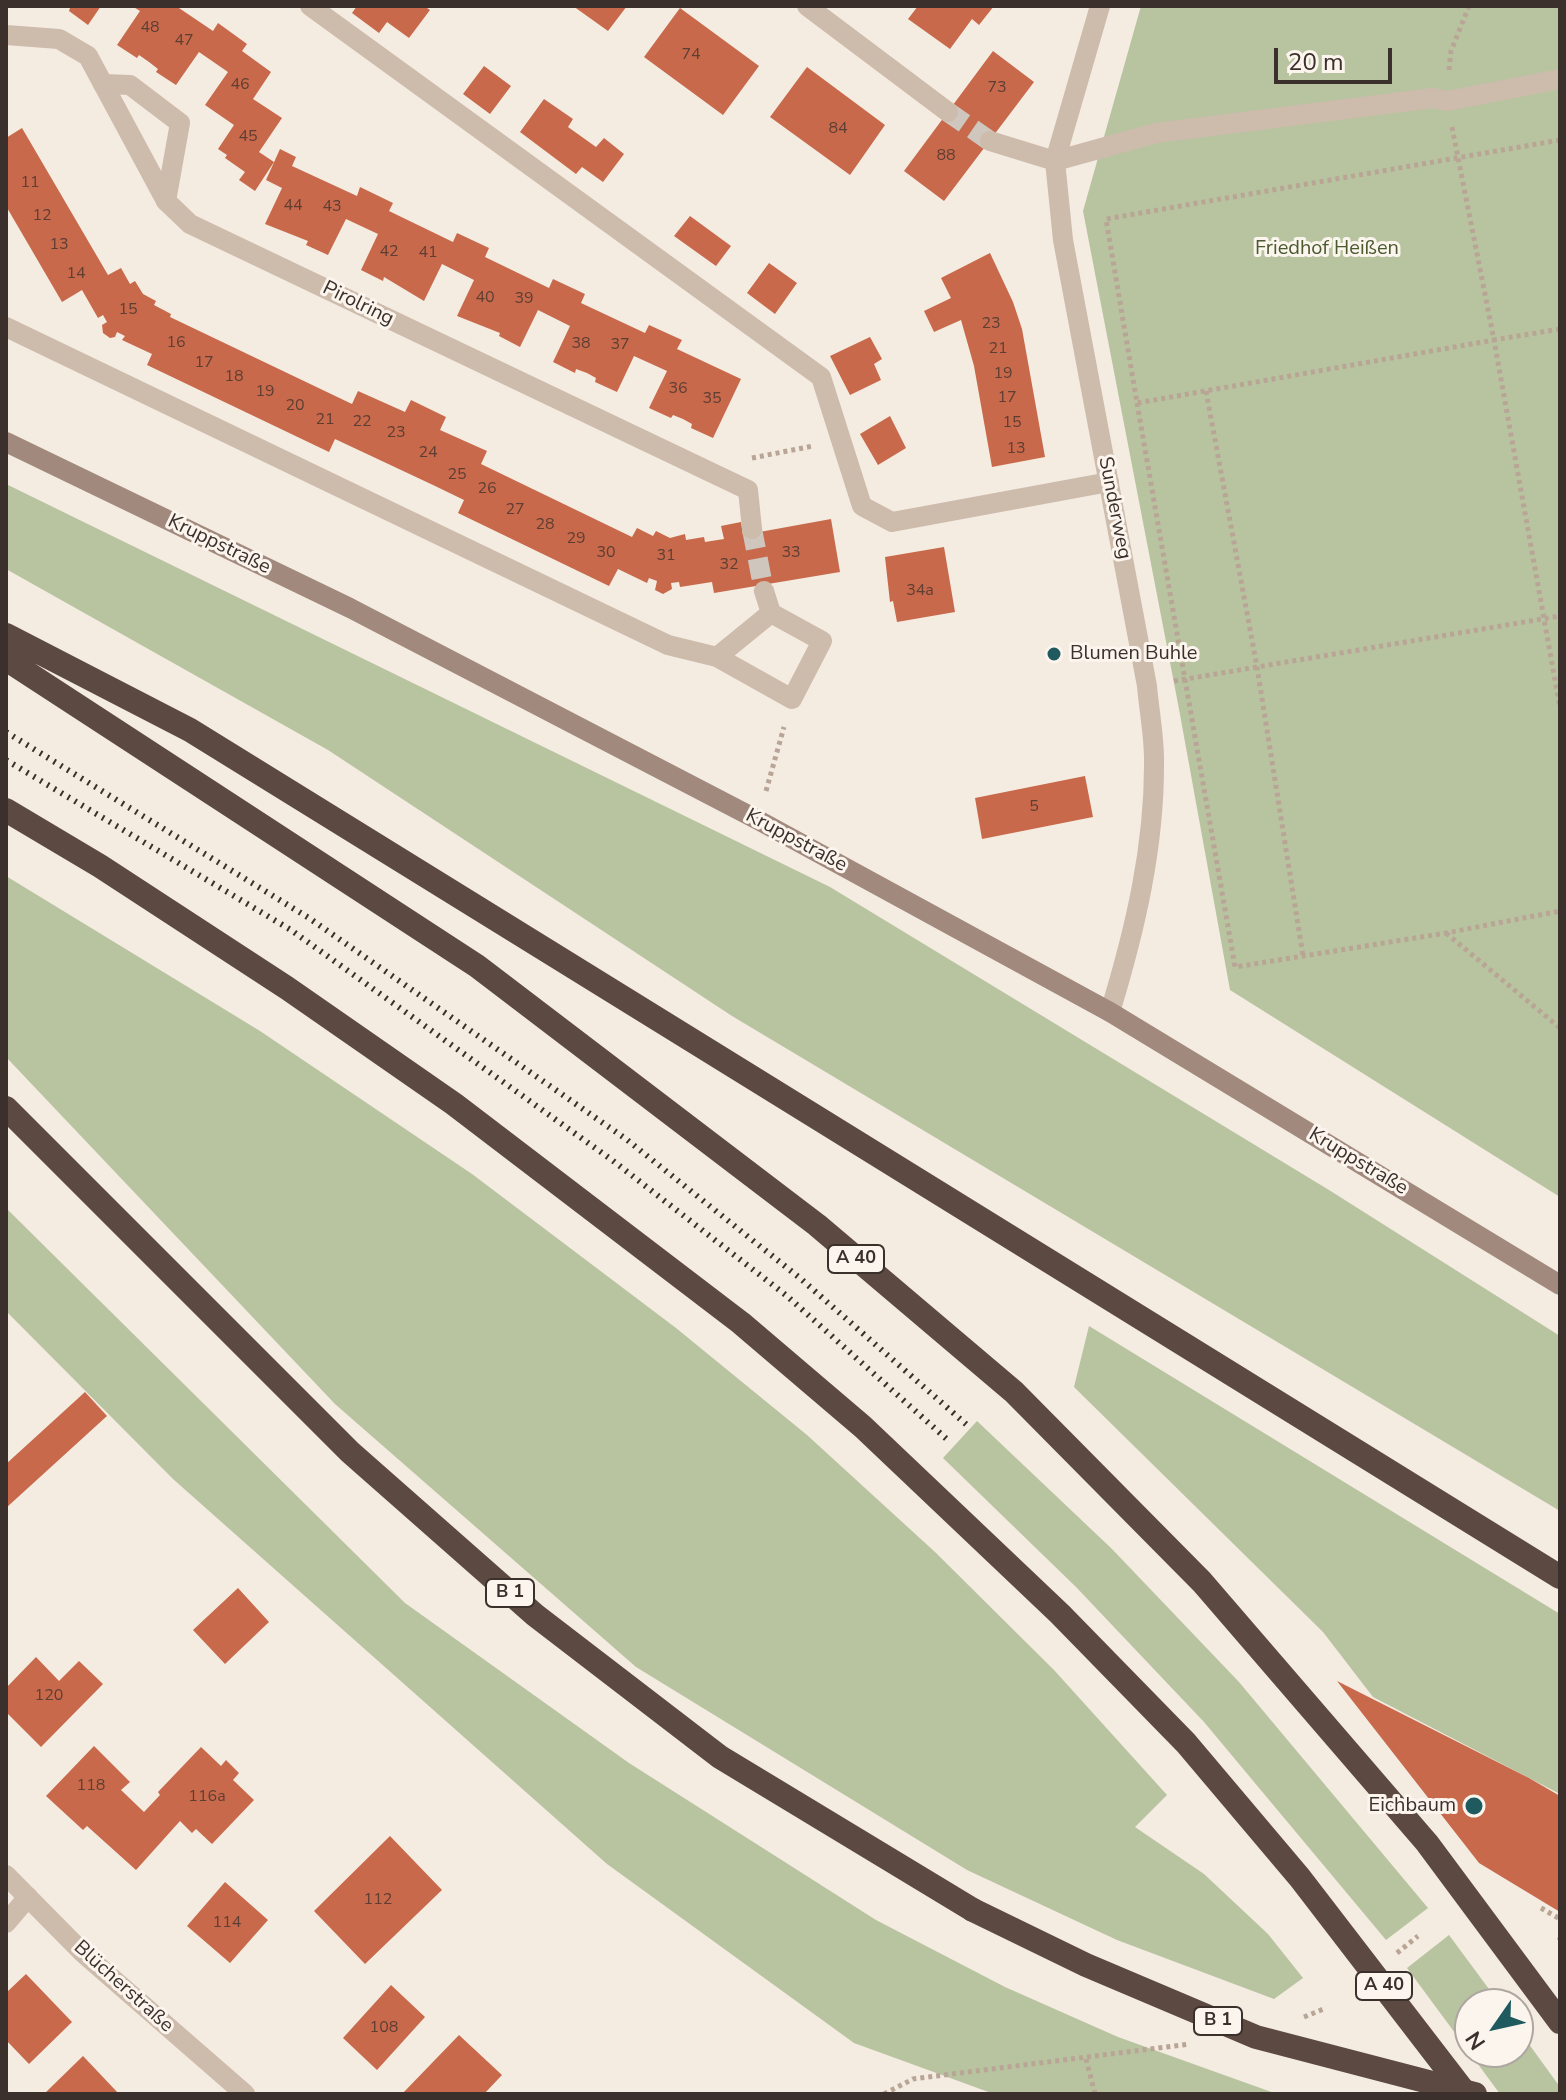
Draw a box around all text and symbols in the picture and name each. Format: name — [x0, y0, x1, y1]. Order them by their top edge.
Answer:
house number: 48 — [140, 18, 160, 38]
house number: 47 — [174, 31, 194, 51]
scale bar — [1278, 32, 1396, 82]
house number: 74 — [681, 45, 701, 65]
text: 20 m — [1288, 46, 1344, 78]
house number: 46 — [230, 75, 250, 95]
house number: 73 — [987, 78, 1007, 98]
house number: 84 — [828, 119, 848, 139]
house number: 45 — [238, 127, 258, 147]
house number: 88 — [936, 146, 956, 166]
house number: 11 — [20, 173, 40, 193]
house number: 44 — [283, 196, 303, 216]
house number: 43 — [322, 197, 342, 217]
house number: 12 — [32, 206, 52, 226]
house number: 13 — [49, 235, 69, 255]
park label: Friedhof Heißen — [1255, 237, 1399, 261]
house number: 42 — [379, 242, 399, 262]
house number: 41 — [418, 243, 438, 263]
house number: 14 — [66, 264, 86, 284]
street label: Pirolring — [318, 277, 398, 331]
house number: 40 — [475, 288, 495, 308]
house number: 39 — [514, 289, 534, 309]
house number: 15 — [118, 300, 138, 320]
house number: 23 — [981, 314, 1001, 334]
house number: 16 — [166, 333, 186, 353]
house number: 38 — [571, 334, 591, 354]
house number: 37 — [610, 335, 630, 355]
house number: 21 — [988, 339, 1008, 359]
house number: 17 — [194, 353, 214, 373]
house number: 19 — [993, 364, 1013, 384]
house number: 18 — [224, 367, 244, 387]
house number: 36 — [668, 379, 688, 399]
house number: 19 — [255, 382, 275, 402]
house number: 17 — [997, 388, 1017, 408]
house number: 35 — [702, 389, 722, 409]
house number: 20 — [285, 396, 305, 416]
house number: 21 — [315, 410, 335, 430]
house number: 22 — [352, 412, 372, 432]
house number: 15 — [1002, 413, 1022, 433]
house number: 23 — [386, 423, 406, 443]
house number: 13 — [1006, 439, 1026, 459]
house number: 24 — [418, 443, 438, 463]
street label: Sunderweg — [1092, 455, 1136, 561]
house number: 25 — [447, 465, 467, 485]
house number: 26 — [477, 479, 497, 499]
house number: 27 — [505, 500, 525, 520]
street label: Kruppstraße — [164, 510, 274, 580]
house number: 28 — [535, 515, 555, 535]
house number: 29 — [566, 529, 586, 549]
house number: 30 — [596, 543, 616, 563]
house number: 33 — [781, 543, 801, 563]
house number: 31 — [656, 546, 676, 566]
house number: 32 — [719, 555, 739, 575]
house number: 34a — [906, 581, 934, 601]
place label: Blumen Buhle — [1070, 642, 1197, 666]
marker: Blumen Buhle — [1045, 645, 1063, 663]
house number: 5 — [1029, 797, 1039, 817]
street label: Kruppstraße — [741, 804, 851, 878]
street label: Kruppstraße — [1304, 1123, 1412, 1201]
road number: A 40 — [828, 1245, 884, 1273]
road number: B 1 — [486, 1579, 534, 1607]
house number: 120 — [35, 1686, 63, 1706]
house number: 118 — [77, 1776, 105, 1796]
house number: 116a — [188, 1787, 226, 1807]
place label: Eichbaum — [1368, 1794, 1456, 1818]
marker: Eichbaum — [1463, 1795, 1485, 1817]
house number: 112 — [364, 1890, 392, 1910]
house number: 114 — [213, 1913, 241, 1933]
street label: Blücherstraße — [68, 1936, 178, 2038]
road number: A 40 — [1356, 1972, 1412, 2000]
north arrow — [1454, 1988, 1534, 2068]
road number: B 1 — [1194, 2007, 1242, 2035]
house number: 108 — [370, 2018, 398, 2038]
text: N — [1459, 2025, 1493, 2056]

